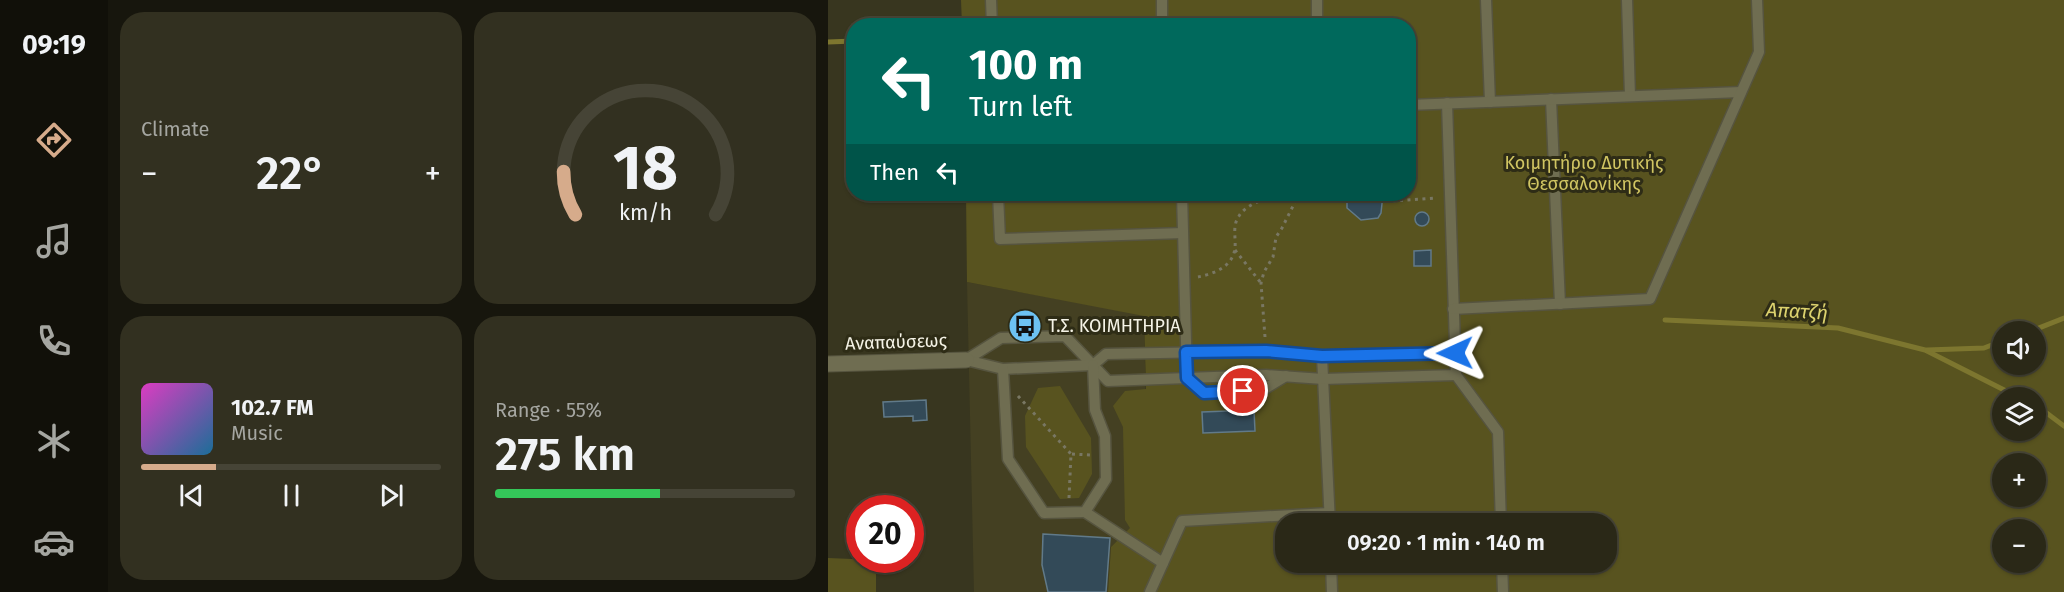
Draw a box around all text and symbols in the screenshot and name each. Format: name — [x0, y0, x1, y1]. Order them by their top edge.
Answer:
text: 09:19 — [22, 29, 86, 61]
text: 100 m — [969, 40, 1083, 90]
icon: left — [870, 42, 948, 120]
text: Turn left — [969, 91, 1072, 123]
text: Climate — [141, 117, 209, 141]
icon: directions — [33, 119, 75, 161]
text: 18 — [612, 131, 678, 206]
text: 22° — [256, 147, 326, 201]
park label: Κοιμητήριο Δυτικής Θεσσαλονίκης — [1504, 152, 1664, 195]
text: − — [141, 154, 158, 194]
text: + — [425, 154, 441, 194]
icon: left — [931, 156, 964, 189]
text: Then — [870, 159, 919, 186]
text: km/h — [618, 200, 672, 226]
icon: music — [33, 220, 75, 262]
water label: Απατζή — [1764, 297, 1829, 325]
bus stop icon: Τ.Σ. ΚΟΙΜΗΤΗΡΙΑ — [1007, 308, 1043, 344]
place label: Τ.Σ. ΚΟΙΜΗΤΗΡΙΑ — [1048, 315, 1181, 337]
icon: phone — [33, 320, 75, 362]
position arrow — [1423, 321, 1487, 385]
map controls — [1992, 321, 2046, 573]
button: sound — [1992, 321, 2046, 375]
street label: Αναπαύσεως — [845, 329, 948, 355]
pin — [1217, 365, 1268, 416]
icon: arrive — [1226, 374, 1259, 407]
button: layers — [1992, 387, 2046, 441]
text: 102.7 FM — [231, 394, 313, 421]
text: Range · 55% — [495, 398, 602, 422]
icon: climate — [33, 420, 75, 462]
text: Music — [231, 421, 283, 445]
text: 275 km — [495, 428, 635, 482]
button: + — [1992, 453, 2046, 507]
icon: previous — [175, 479, 208, 512]
icon: pause — [275, 479, 308, 512]
icon: next — [375, 479, 408, 512]
speed limit sign: 20 — [846, 495, 924, 573]
button: − — [1992, 519, 2046, 573]
icon: car — [33, 521, 75, 563]
text: 09:20 · 1 min · 140 m — [1347, 529, 1545, 556]

